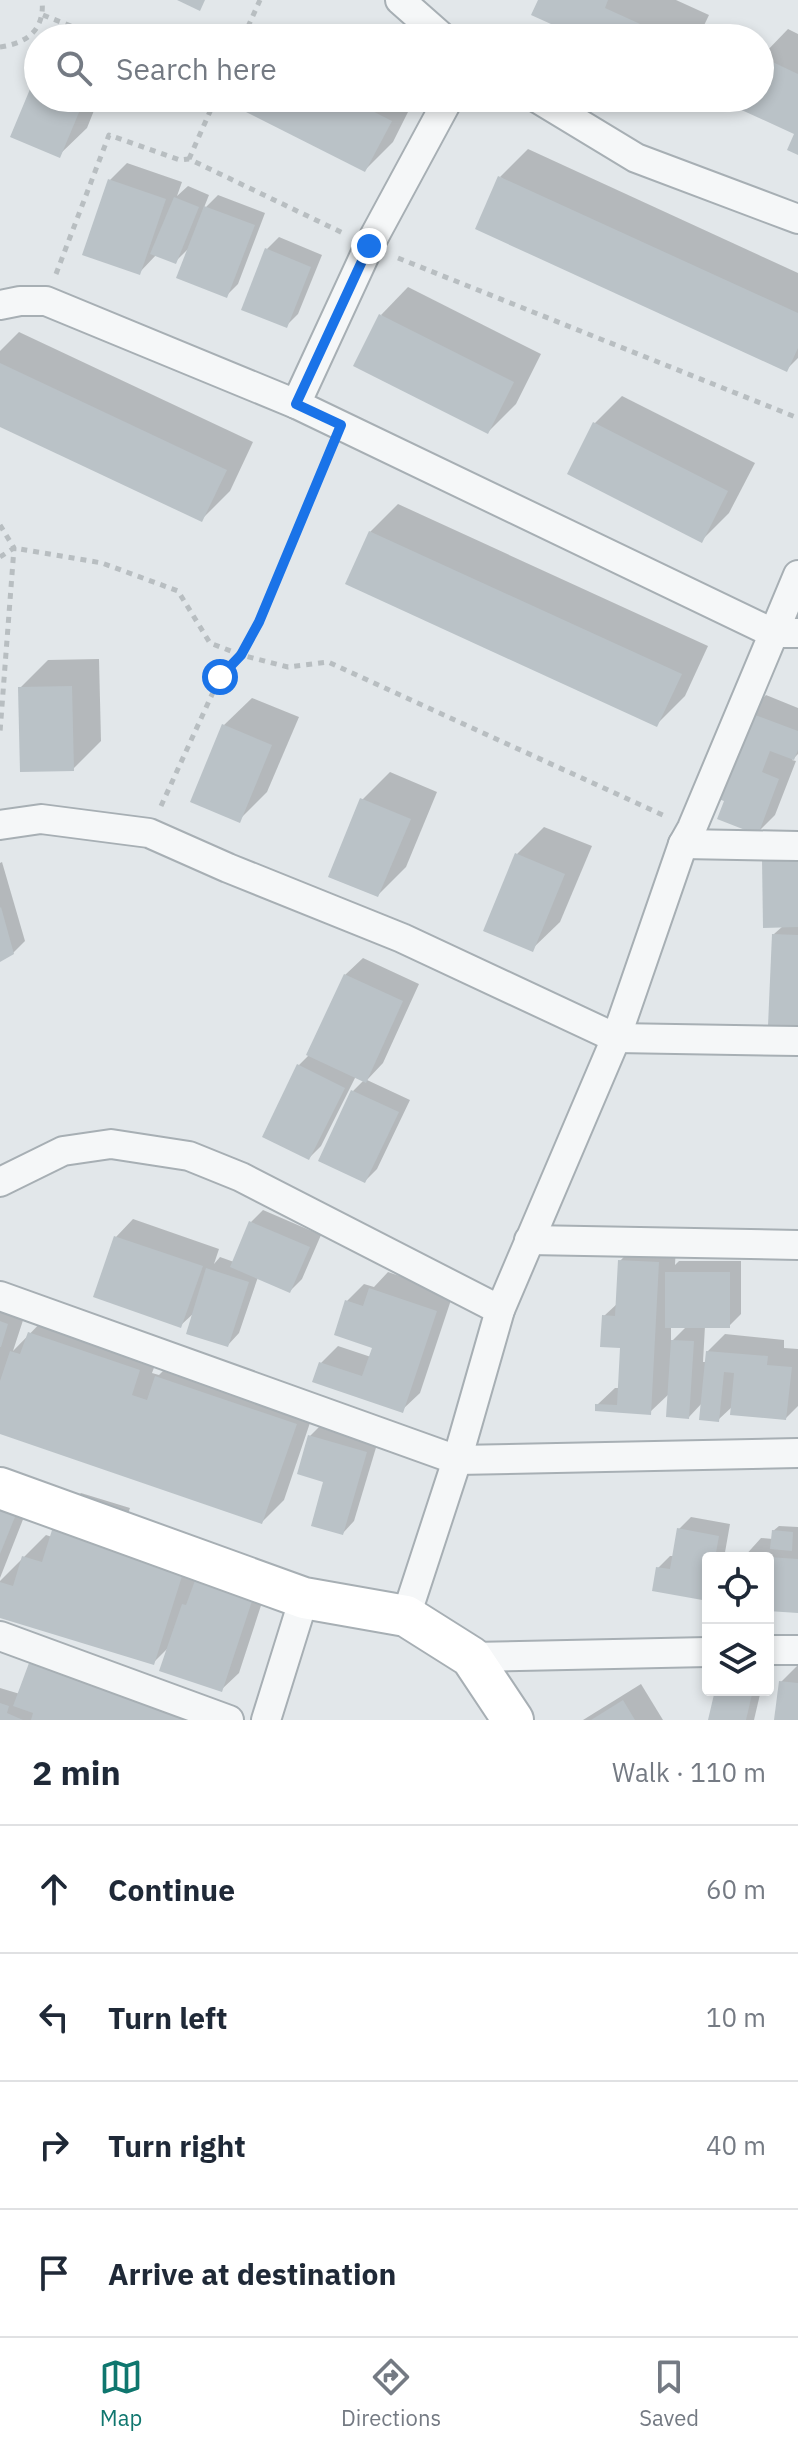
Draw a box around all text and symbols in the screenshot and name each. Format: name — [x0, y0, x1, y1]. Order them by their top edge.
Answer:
search box — [24, 24, 774, 112]
icon: search — [52, 46, 96, 90]
text: Search here — [116, 49, 277, 88]
route end — [351, 228, 387, 264]
route start — [202, 659, 238, 695]
map controls — [702, 1552, 774, 1696]
button: locate — [702, 1552, 774, 1624]
button: layers — [702, 1624, 774, 1696]
text: 2 min — [32, 1750, 121, 1794]
text: Walk · 110 m — [612, 1755, 766, 1789]
icon: ahead — [32, 1867, 76, 1911]
text: Continue — [108, 1870, 235, 1909]
text: 60 m — [706, 1872, 766, 1906]
icon: left — [32, 1995, 76, 2039]
text: Turn left — [108, 1998, 227, 2037]
text: 10 m — [706, 2000, 766, 2034]
icon: right — [32, 2123, 76, 2167]
text: Turn right — [108, 2126, 246, 2165]
text: 40 m — [706, 2128, 766, 2162]
icon: arrive — [32, 2251, 76, 2295]
text: Arrive at destination — [108, 2254, 396, 2293]
tab: Map — [99, 2355, 143, 2432]
tab: Directions — [341, 2355, 441, 2432]
tab: Saved — [639, 2355, 699, 2432]

